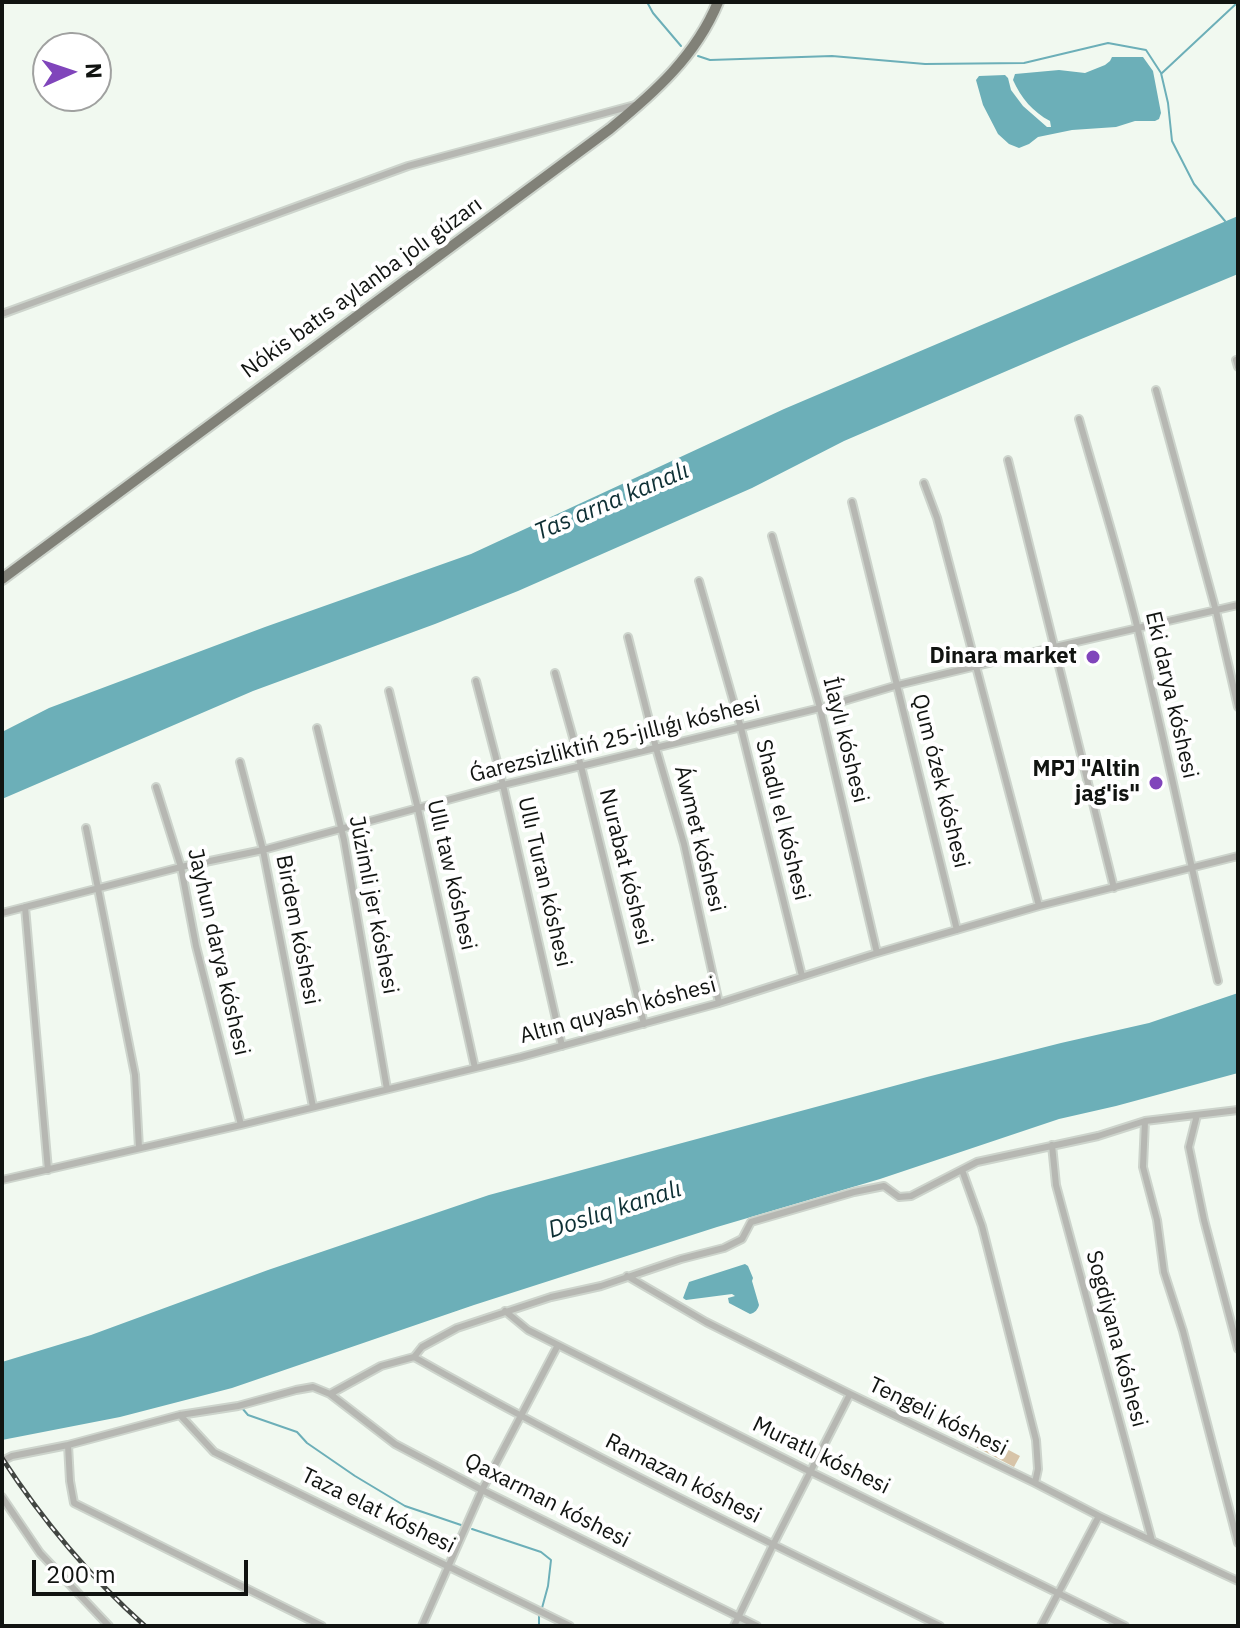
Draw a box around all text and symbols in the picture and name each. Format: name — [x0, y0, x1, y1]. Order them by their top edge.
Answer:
north arrow — [32, 32, 112, 112]
text: N — [80, 62, 109, 80]
street label: Nókis batıs aylanba jolı gúzarı — [236, 192, 488, 384]
water label: Tas arna kanalı — [530, 457, 694, 547]
street label: Eki darya kóshesi — [1139, 609, 1203, 781]
place label: Dinara market — [929, 644, 1077, 670]
marker: Dinara market — [1084, 648, 1102, 666]
street label: Ílaylı kóshesi — [817, 674, 873, 806]
street label: Ǵarezsizliktiń 25-jıllıǵı kóshesi — [467, 691, 763, 789]
street label: Qum ózek kóshesi — [906, 691, 974, 871]
street label: Shadlı el kóshesi — [749, 737, 815, 903]
place label: MPJ "Altin jag'is" — [1032, 757, 1140, 808]
street label: Áwmet kóshesi — [668, 763, 730, 915]
marker: MPJ "Altin jag'is" — [1147, 774, 1165, 792]
street label: Nurabat kóshesi — [593, 786, 657, 948]
street label: Ullı Turan kóshesi — [512, 794, 576, 970]
street label: Ullı taw kóshesi — [421, 797, 481, 953]
street label: Júzimli jer kóshesi — [343, 814, 403, 996]
street label: Jayhun darya kóshesi — [181, 846, 255, 1058]
street label: Birdem kóshesi — [270, 853, 324, 1007]
street label: Altın quyash kóshesi — [517, 972, 719, 1050]
water label: Doslıq kanalı — [545, 1175, 685, 1245]
street label: Sogdiyana kóshesi — [1080, 1248, 1152, 1430]
street label: Tengeli kóshesi — [864, 1372, 1012, 1462]
street label: Muratlı kóshesi — [748, 1411, 894, 1501]
street label: Ramazan kóshesi — [601, 1428, 765, 1530]
street label: Qaxarman kóshesi — [460, 1448, 634, 1554]
street label: Taza elat kóshesi — [297, 1462, 459, 1560]
scale bar — [36, 1544, 252, 1594]
text: 200 m — [46, 1558, 116, 1590]

